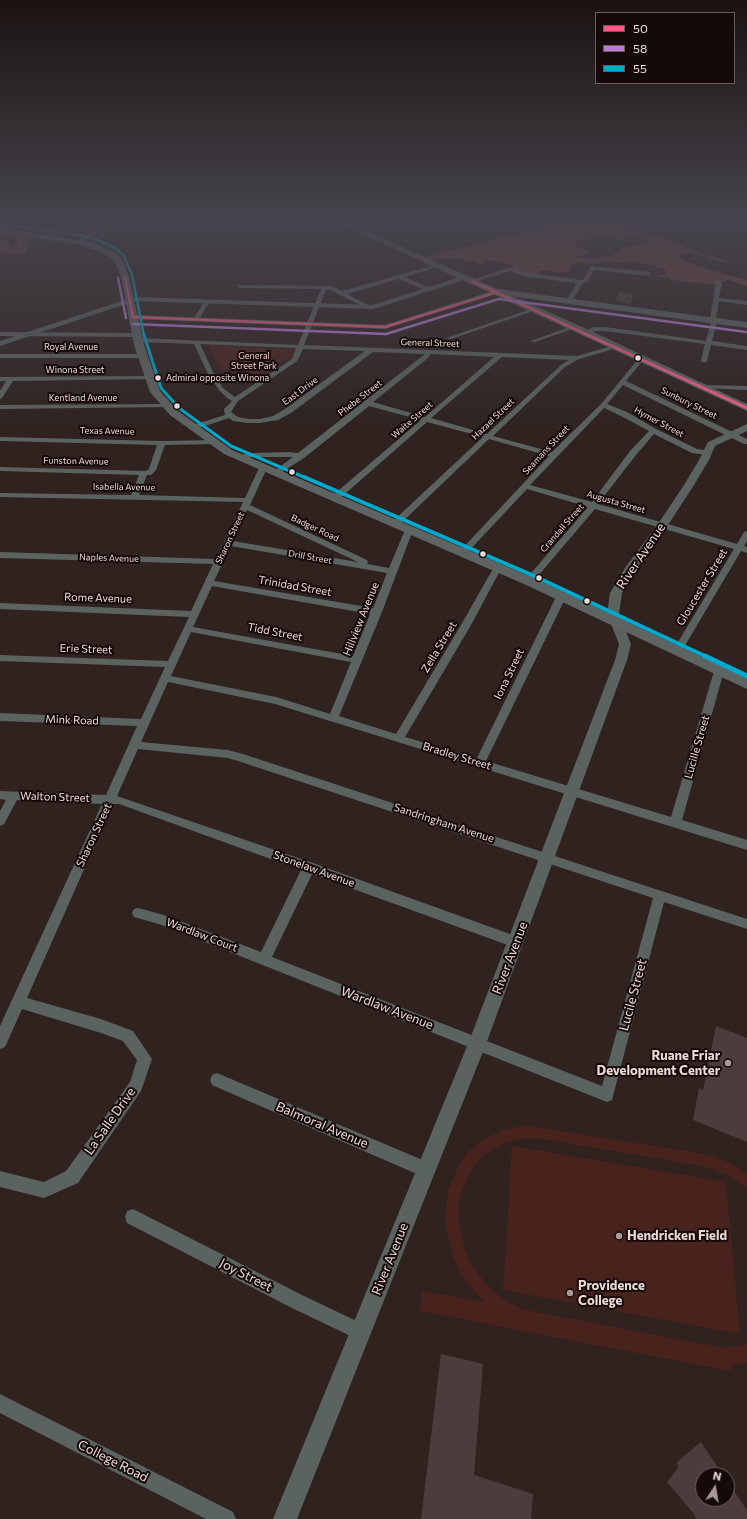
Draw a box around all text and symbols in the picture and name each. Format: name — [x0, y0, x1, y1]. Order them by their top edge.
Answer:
legend — [595, 12, 735, 84]
text: 50 — [633, 21, 648, 35]
text: 58 — [633, 41, 647, 55]
text: 55 — [633, 61, 647, 75]
street label: General Street — [400, 337, 460, 349]
street label: Royal Avenue — [44, 342, 98, 352]
park label: General Street Park — [231, 351, 277, 372]
unlabelled marker — [633, 353, 643, 363]
street label: Winona Street — [45, 365, 105, 375]
marker: Admiral opposite Winona — [153, 373, 163, 383]
place label: Admiral opposite Winona — [166, 373, 269, 383]
street label: East Drive — [280, 375, 320, 407]
street label: Phebe Street — [336, 377, 384, 419]
street label: Sunbury Street — [659, 385, 719, 421]
street label: Kentland Avenue — [49, 393, 117, 403]
street label: Hazael Street — [470, 396, 516, 442]
street label: Waite Street — [389, 399, 435, 441]
unlabelled marker — [172, 401, 182, 411]
street label: Hymer Street — [632, 404, 686, 440]
street label: Seamans Street — [520, 423, 572, 477]
street label: Texas Avenue — [79, 425, 135, 437]
street label: Funston Avenue — [43, 455, 109, 467]
unlabelled marker — [287, 467, 297, 477]
street label: Isabella Avenue — [93, 481, 155, 493]
street label: Augusta Street — [585, 488, 647, 516]
street label: Crandall Street — [538, 501, 586, 555]
street label: Sharon Street — [213, 510, 247, 566]
street label: Badger Road — [289, 512, 341, 544]
street label: River Avenue — [613, 520, 669, 592]
street label: Gloucester Street — [674, 546, 730, 628]
street label: Drill Street — [287, 548, 333, 566]
unlabelled marker — [478, 549, 488, 559]
street label: Naples Avenue — [79, 552, 139, 564]
street label: Trinidad Street — [257, 573, 333, 599]
unlabelled marker — [534, 573, 544, 583]
street label: Hillview Avenue — [340, 580, 382, 658]
street label: Rome Avenue — [64, 590, 132, 606]
unlabelled marker — [582, 596, 592, 606]
street label: Zella Street — [418, 619, 460, 675]
street label: Tidd Street — [246, 620, 304, 644]
street label: Erie Street — [59, 641, 113, 657]
street label: Iona Street — [491, 646, 527, 702]
street label: Mink Road — [45, 712, 99, 728]
street label: Lucille Street — [682, 714, 712, 780]
street label: Bradley Street — [421, 739, 493, 773]
street label: Walton Street — [20, 789, 90, 805]
street label: Sharon Street — [73, 801, 115, 869]
street label: Sandringham Avenue — [392, 801, 496, 845]
street label: Stonelaw Avenue — [272, 848, 356, 890]
street label: Wardlaw Court — [164, 915, 240, 955]
street label: River Avenue — [489, 920, 531, 996]
street label: Lucile Street — [616, 957, 650, 1033]
street label: Wardlaw Avenue — [338, 983, 436, 1033]
place label: Ruane Friar Development Center — [597, 1048, 720, 1079]
marker: Ruane Friar Development Center — [723, 1058, 733, 1068]
street label: La Salle Drive — [81, 1084, 139, 1158]
street label: Balmoral Avenue — [274, 1099, 370, 1151]
street label: River Avenue — [368, 1221, 412, 1297]
place label: Hendricken Field — [627, 1228, 727, 1244]
marker: Hendricken Field — [614, 1231, 624, 1241]
street label: Joy Street — [217, 1255, 275, 1295]
place label: Providence College — [578, 1278, 645, 1309]
marker: Providence College — [565, 1288, 575, 1298]
street label: College Road — [75, 1437, 151, 1485]
north arrow — [695, 1467, 735, 1507]
text: N — [712, 1469, 723, 1483]

